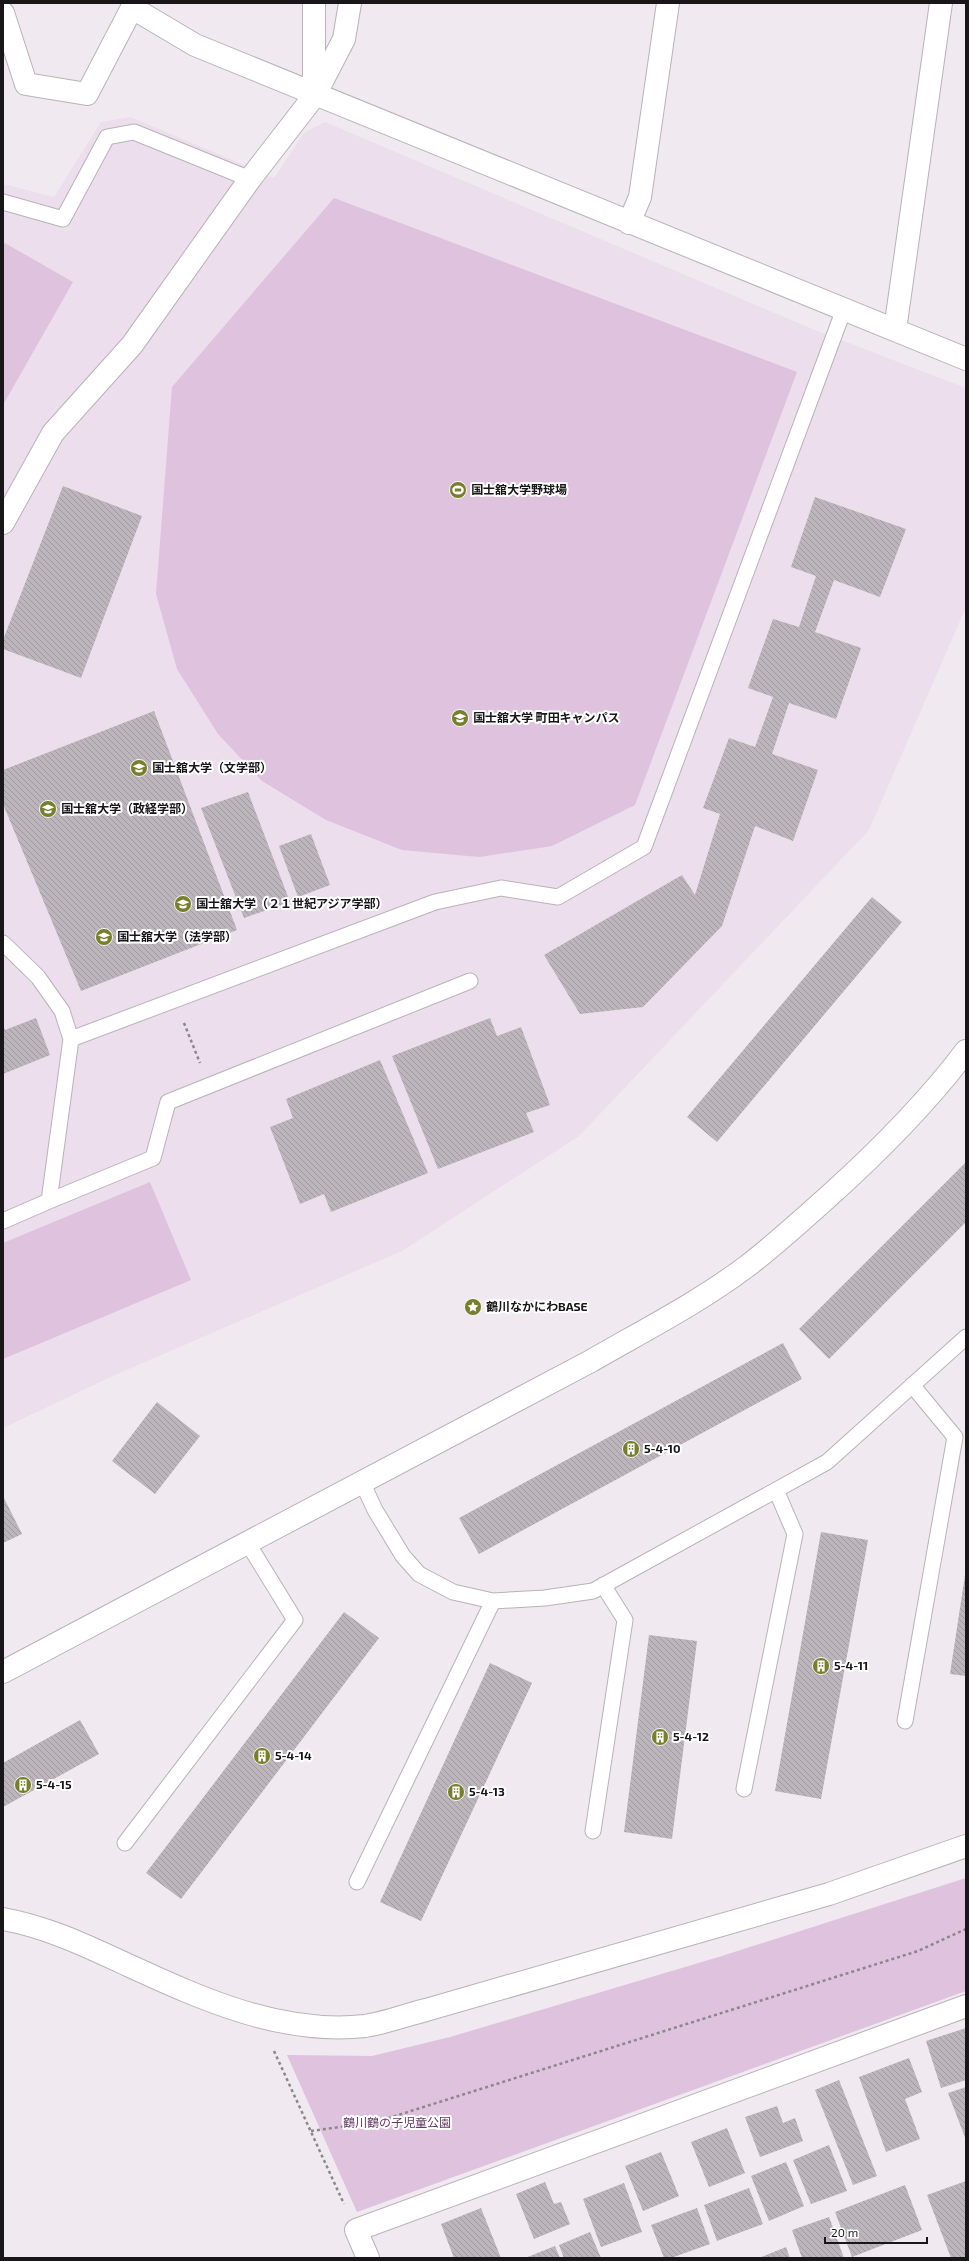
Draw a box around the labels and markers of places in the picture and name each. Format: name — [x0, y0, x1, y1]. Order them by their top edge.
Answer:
sports icon: 国士舘大学野球場 — [448, 480, 468, 500]
place label: 国士舘大学野球場 — [471, 482, 567, 496]
school or university icon: 国士舘大学 町田キャンパス — [450, 708, 470, 728]
place label: 国士舘大学 町田キャンパス — [473, 710, 620, 724]
school or university icon: 国士舘大学（文学部） — [129, 758, 149, 778]
place label: 国士舘大学（文学部） — [152, 760, 272, 774]
school or university icon: 国士舘大学（政経学部） — [38, 799, 58, 819]
place label: 国士舘大学（政経学部） — [61, 801, 193, 815]
school or university icon: 国士舘大学（２１世紀アジア学部） — [173, 894, 193, 914]
place label: 国士舘大学（２１世紀アジア学部） — [196, 896, 388, 910]
school or university icon: 国士舘大学（法学部） — [94, 927, 114, 947]
place label: 国士舘大学（法学部） — [117, 929, 237, 943]
place icon: 鶴川なかにわBASE — [463, 1297, 483, 1317]
place label: 鶴川なかにわBASE — [486, 1299, 588, 1313]
building icon: 5-4-10 — [621, 1439, 641, 1459]
place label: 5-4-10 — [644, 1441, 681, 1455]
building icon: 5-4-11 — [811, 1656, 831, 1676]
place label: 5-4-11 — [834, 1658, 868, 1672]
building icon: 5-4-12 — [650, 1727, 670, 1747]
place label: 5-4-12 — [673, 1729, 709, 1743]
building icon: 5-4-14 — [252, 1746, 272, 1766]
place label: 5-4-14 — [275, 1748, 312, 1762]
building icon: 5-4-15 — [13, 1775, 33, 1795]
place label: 5-4-15 — [36, 1777, 72, 1791]
building icon: 5-4-13 — [446, 1782, 466, 1802]
place label: 5-4-13 — [469, 1784, 505, 1798]

